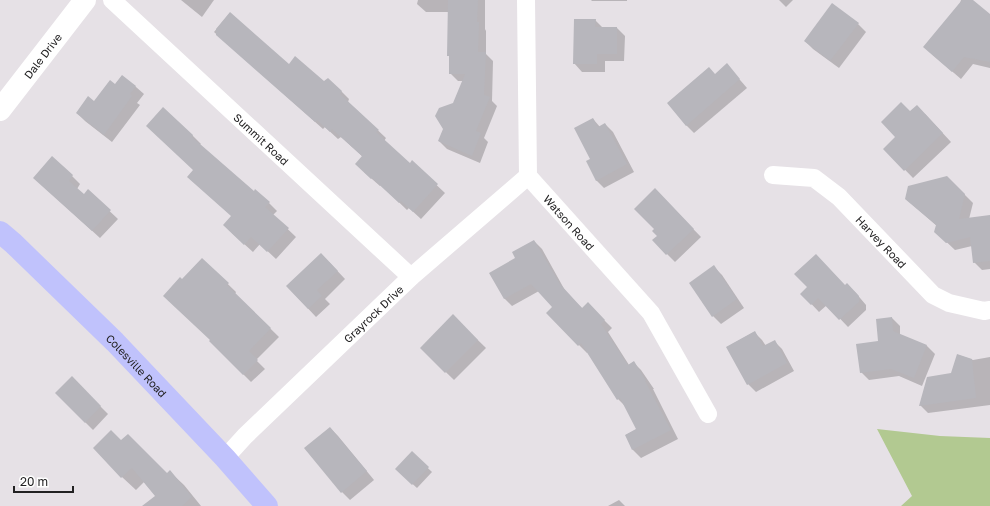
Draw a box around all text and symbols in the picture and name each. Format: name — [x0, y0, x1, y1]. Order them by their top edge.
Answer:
street label: Dale Drive — [21, 30, 64, 81]
street label: Summit Road — [231, 110, 292, 167]
street label: Watson Road — [541, 192, 597, 252]
street label: Harvey Road — [854, 213, 910, 270]
street label: Grayrock Drive — [341, 282, 405, 345]
street label: Colesville Road — [104, 331, 170, 399]
scale bar — [14, 468, 73, 494]
text: 20 m — [20, 474, 48, 489]

